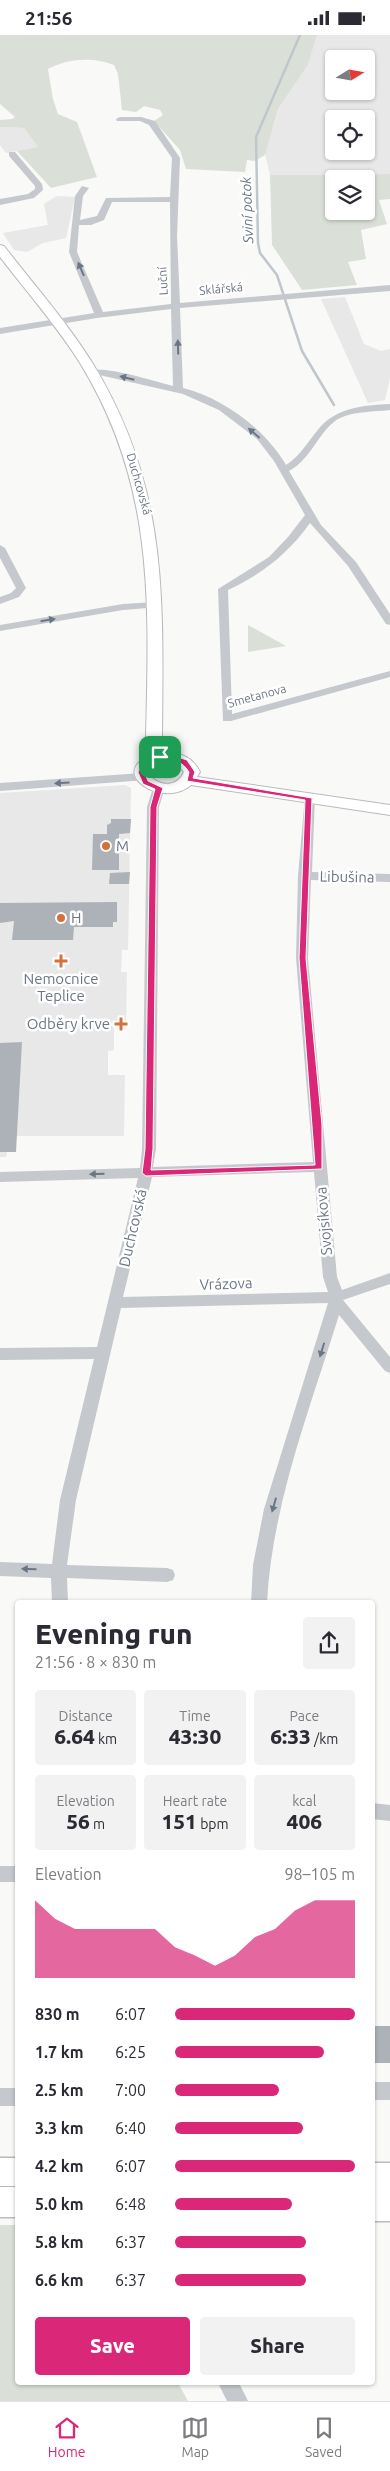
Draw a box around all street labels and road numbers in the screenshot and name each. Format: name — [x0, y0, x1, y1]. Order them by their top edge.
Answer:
street label: Luční — [155, 265, 170, 296]
street label: Sklářská — [199, 280, 243, 297]
street label: Duchcovská — [124, 452, 154, 516]
street label: Smetanova — [226, 681, 288, 710]
street label: Libušina — [319, 868, 375, 885]
street label: Svojsíkova — [312, 1186, 335, 1256]
street label: Duchcovská — [115, 1187, 150, 1269]
street label: Vrázova — [199, 1274, 253, 1293]

